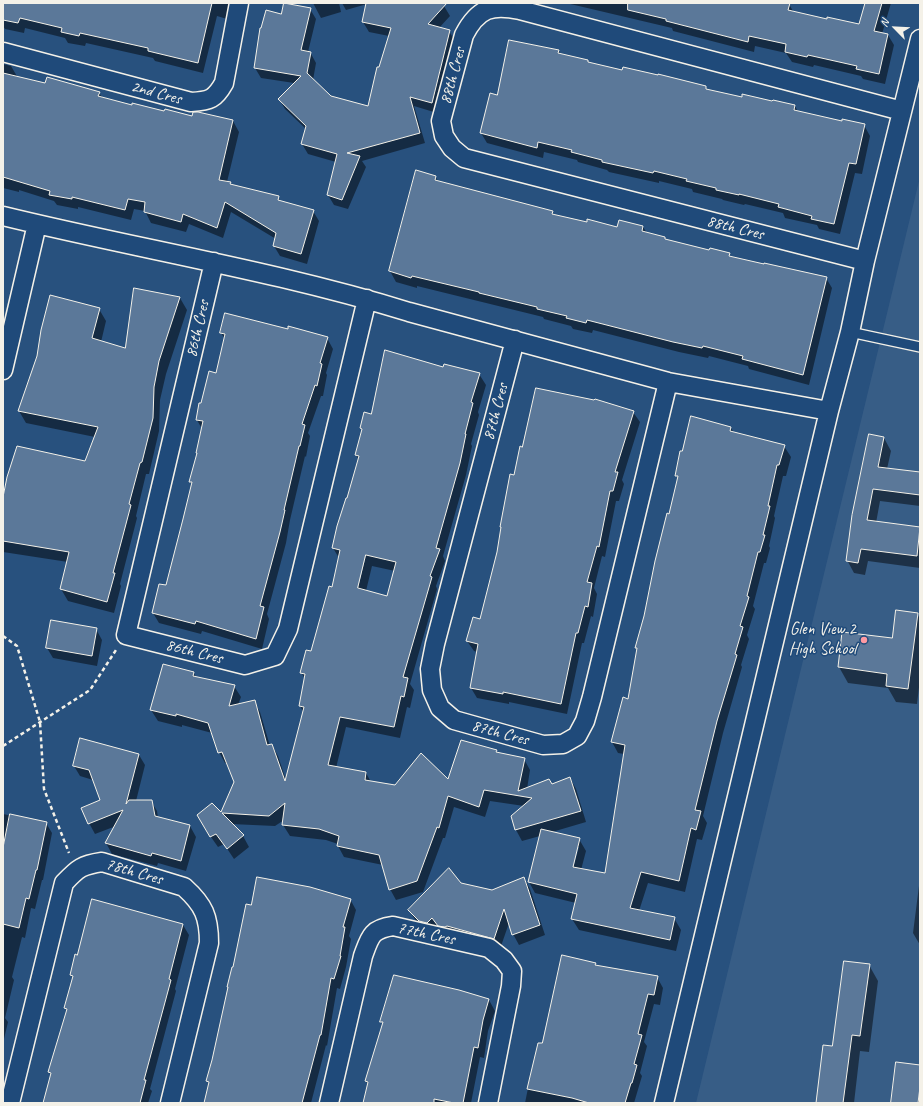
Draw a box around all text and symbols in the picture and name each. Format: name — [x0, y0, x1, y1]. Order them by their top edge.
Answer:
north arrow — [875, 8, 915, 48]
text: N — [876, 17, 892, 29]
street label: 88th Cres — [436, 45, 470, 107]
street label: 2nd Cres — [128, 76, 184, 110]
street label: 88th Cres — [704, 211, 766, 245]
street label: 86th Cres — [182, 298, 214, 360]
street label: 87th Cres — [479, 381, 513, 443]
place label: Glen View 2 High School — [789, 620, 856, 660]
street label: 86th Cres — [163, 635, 225, 669]
marker: Glen View 2 High School — [859, 635, 869, 645]
street label: 87th Cres — [469, 716, 531, 750]
street label: 78th Cres — [103, 854, 165, 890]
street label: 77th Cres — [395, 918, 457, 950]

